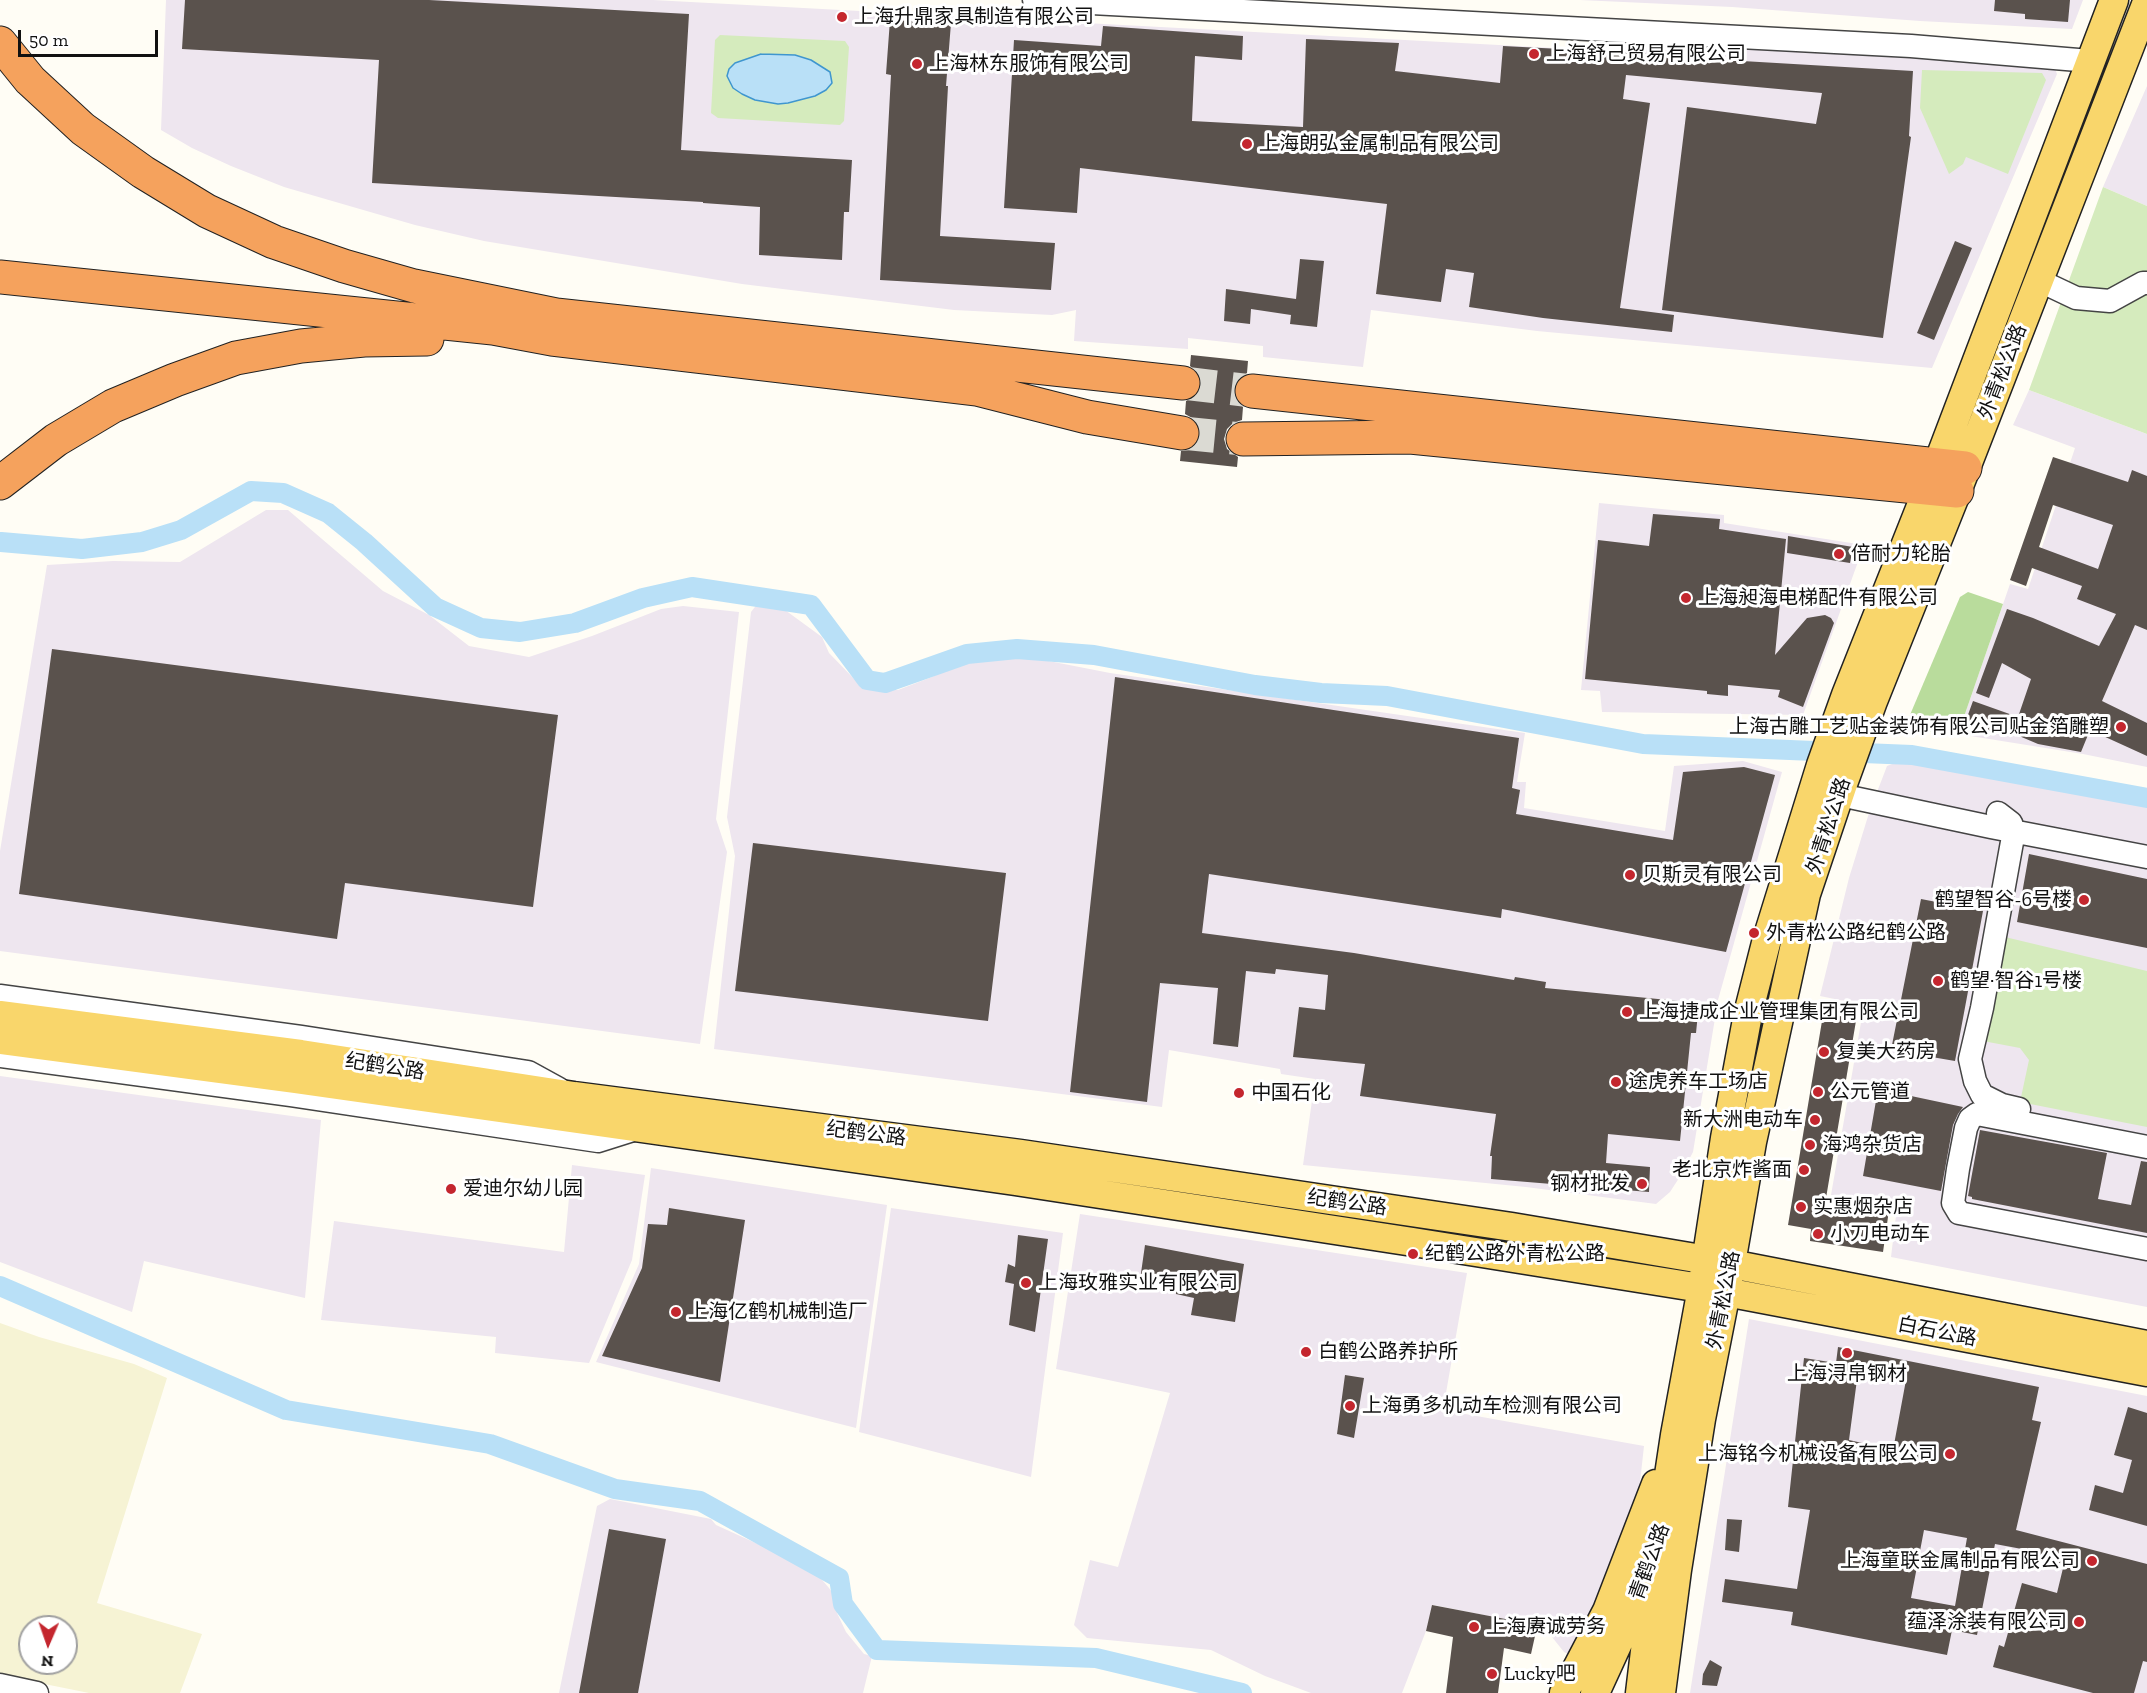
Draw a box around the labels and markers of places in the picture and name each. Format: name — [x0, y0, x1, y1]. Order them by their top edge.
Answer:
place label: 上海升鼎家具制造有限公司 — [854, 5, 1094, 29]
marker: 上海升鼎家具制造有限公司 — [835, 10, 849, 24]
place label: 上海舒己贸易有限公司 — [1546, 42, 1746, 66]
marker: 上海舒己贸易有限公司 — [1527, 47, 1541, 61]
place label: 上海林东服饰有限公司 — [929, 52, 1129, 76]
marker: 上海林东服饰有限公司 — [910, 57, 924, 71]
place label: 上海朗弘金属制品有限公司 — [1259, 132, 1499, 156]
marker: 上海朗弘金属制品有限公司 — [1240, 137, 1254, 151]
place label: 倍耐力轮胎 — [1851, 542, 1951, 566]
marker: 倍耐力轮胎 — [1832, 547, 1846, 561]
place label: 上海昶海电梯配件有限公司 — [1698, 586, 1938, 610]
marker: 上海昶海电梯配件有限公司 — [1679, 591, 1693, 605]
place label: 上海古雕工艺贴金装饰有限公司贴金箔雕塑 — [1729, 715, 2109, 739]
marker: 上海古雕工艺贴金装饰有限公司贴金箔雕塑 — [2114, 720, 2128, 734]
place label: 贝斯灵有限公司 — [1642, 863, 1782, 887]
marker: 贝斯灵有限公司 — [1623, 868, 1637, 882]
place label: 鹤望智谷-6号楼 — [1934, 888, 2072, 912]
marker: 鹤望智谷-6号楼 — [2077, 893, 2091, 907]
place label: 外青松公路纪鹤公路 — [1766, 921, 1946, 945]
marker: 外青松公路纪鹤公路 — [1747, 926, 1761, 940]
place label: 鹤望·智谷1号楼 — [1950, 969, 2082, 993]
marker: 鹤望·智谷1号楼 — [1931, 974, 1945, 988]
place label: 上海捷成企业管理集团有限公司 — [1639, 1000, 1919, 1024]
marker: 上海捷成企业管理集团有限公司 — [1620, 1005, 1634, 1019]
place label: 复美大药房 — [1836, 1040, 1936, 1064]
marker: 复美大药房 — [1817, 1045, 1831, 1059]
place label: 途虎养车工场店 — [1628, 1070, 1768, 1094]
marker: 途虎养车工场店 — [1609, 1075, 1623, 1089]
place label: 公元管道 — [1830, 1080, 1910, 1104]
place label: 中国石化 — [1251, 1081, 1331, 1105]
marker: 公元管道 — [1811, 1085, 1825, 1099]
marker: 中国石化 — [1232, 1086, 1246, 1100]
place label: 新大洲电动车 — [1683, 1108, 1803, 1132]
marker: 新大洲电动车 — [1808, 1113, 1822, 1127]
place label: 海鸿杂货店 — [1822, 1133, 1922, 1157]
marker: 海鸿杂货店 — [1803, 1138, 1817, 1152]
place label: 老北京炸酱面 — [1672, 1158, 1792, 1182]
marker: 老北京炸酱面 — [1797, 1163, 1811, 1177]
place label: 钢材批发 — [1550, 1172, 1630, 1196]
place label: 爱迪尔幼儿园 — [463, 1177, 583, 1201]
marker: 钢材批发 — [1635, 1177, 1649, 1191]
marker: 爱迪尔幼儿园 — [444, 1182, 458, 1196]
place label: 实惠烟杂店 — [1813, 1195, 1913, 1219]
marker: 实惠烟杂店 — [1794, 1200, 1808, 1214]
place label: 小刀电动车 — [1830, 1222, 1930, 1246]
marker: 小刀电动车 — [1811, 1227, 1825, 1241]
place label: 纪鹤公路外青松公路 — [1425, 1242, 1605, 1266]
marker: 纪鹤公路外青松公路 — [1406, 1247, 1420, 1261]
place label: 上海玫雅实业有限公司 — [1038, 1271, 1238, 1295]
marker: 上海玫雅实业有限公司 — [1019, 1276, 1033, 1290]
place label: 上海亿鹤机械制造厂 — [688, 1300, 868, 1324]
marker: 上海亿鹤机械制造厂 — [669, 1305, 683, 1319]
place label: 白鹤公路养护所 — [1318, 1340, 1458, 1364]
marker: 白鹤公路养护所 — [1299, 1345, 1313, 1359]
marker: 上海浔帛钢材 — [1840, 1346, 1854, 1360]
place label: 上海浔帛钢材 — [1787, 1362, 1907, 1386]
place label: 上海勇多机动车检测有限公司 — [1362, 1394, 1622, 1418]
marker: 上海勇多机动车检测有限公司 — [1343, 1399, 1357, 1413]
place label: 上海铭今机械设备有限公司 — [1698, 1442, 1938, 1466]
marker: 上海铭今机械设备有限公司 — [1943, 1447, 1957, 1461]
place label: 上海童联金属制品有限公司 — [1840, 1549, 2080, 1573]
marker: 上海童联金属制品有限公司 — [2085, 1554, 2099, 1568]
place label: 蕴泽涂装有限公司 — [1907, 1610, 2067, 1634]
place label: 上海赓诚劳务 — [1486, 1615, 1606, 1639]
marker: 蕴泽涂装有限公司 — [2072, 1615, 2086, 1629]
marker: 上海赓诚劳务 — [1467, 1620, 1481, 1634]
place label: Lucky吧 — [1504, 1662, 1576, 1686]
marker: Lucky吧 — [1485, 1667, 1499, 1681]

